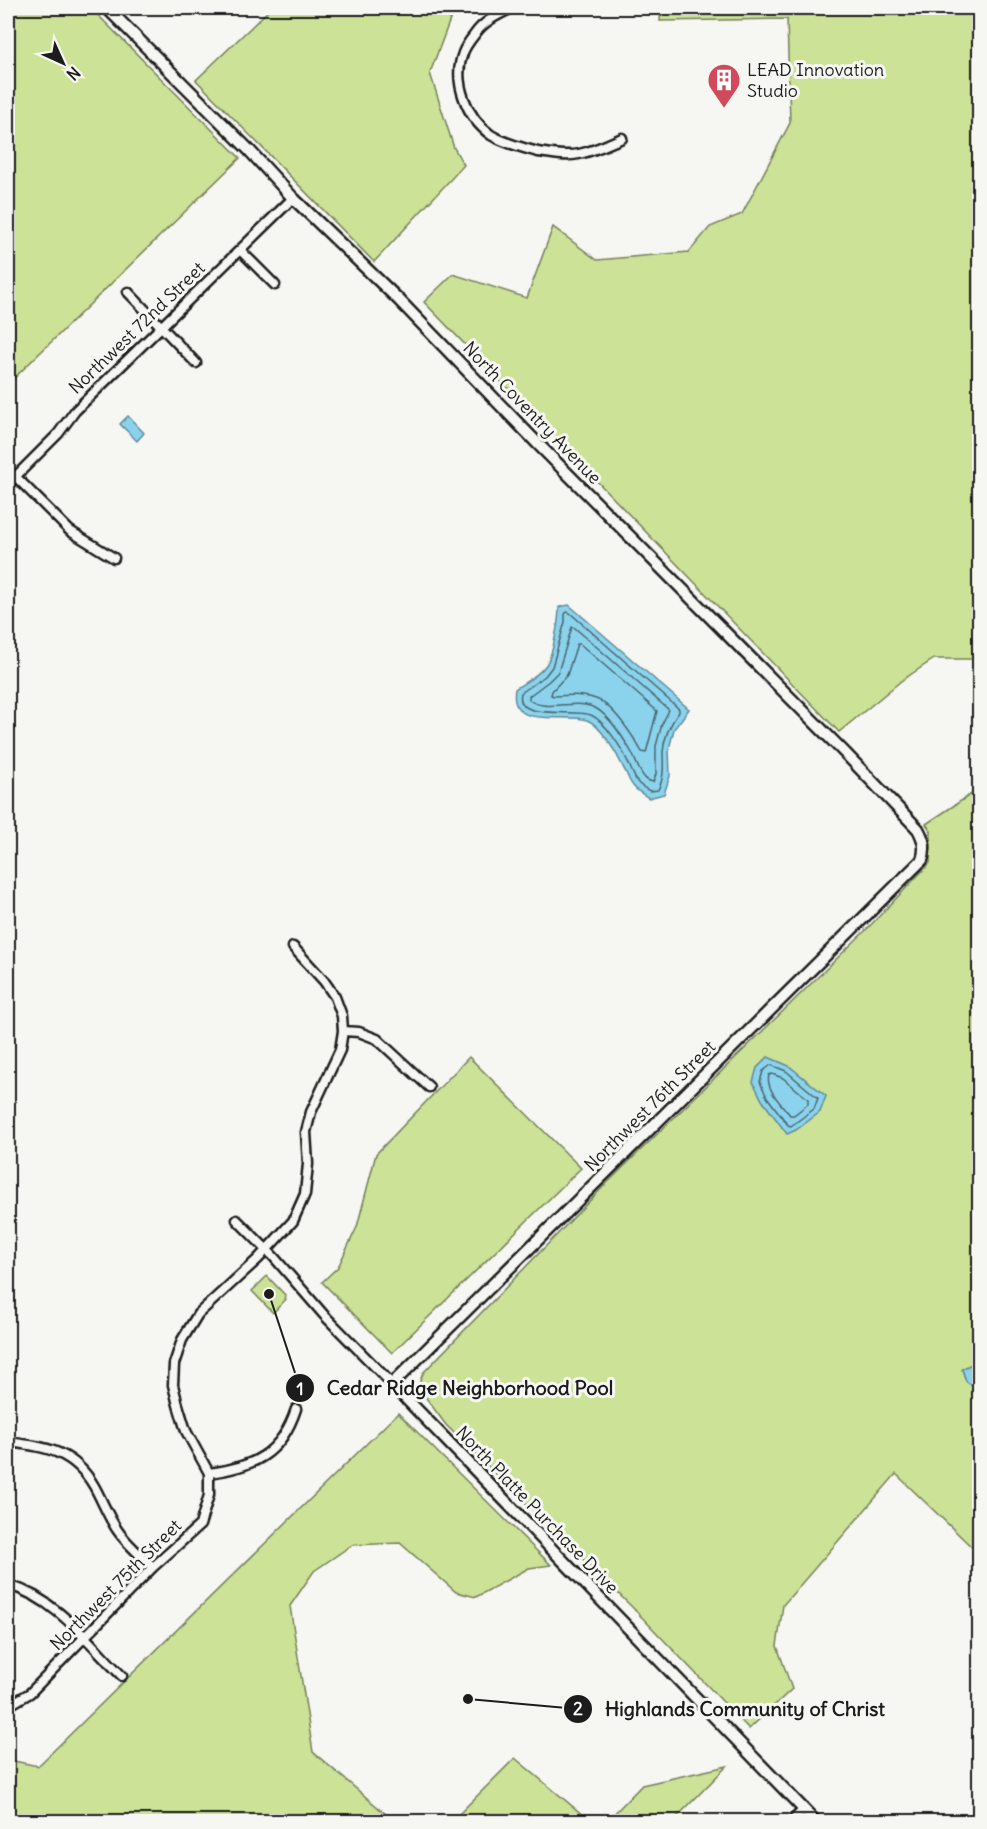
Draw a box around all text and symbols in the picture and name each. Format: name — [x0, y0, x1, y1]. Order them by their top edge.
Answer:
north arrow — [33, 33, 93, 93]
place label: LEAD Innovation Studio — [747, 58, 884, 102]
building icon: LEAD Innovation Studio — [706, 62, 742, 109]
text: N — [63, 63, 85, 85]
street label: Northwest 72nd Street — [64, 257, 210, 399]
street label: North Coventry Avenue — [458, 337, 606, 489]
street label: Northwest 76th Street — [579, 1035, 720, 1176]
callout: Cedar Ridge Neighborhood Pool — [285, 1369, 625, 1407]
text: Cedar Ridge Neighborhood Pool — [327, 1375, 613, 1400]
text: 1 — [296, 1377, 304, 1400]
street label: North Platte Purchase Drive — [451, 1421, 624, 1598]
street label: Northwest 75th Street — [45, 1514, 186, 1655]
callout: Highlands Community of Christ — [563, 1690, 897, 1728]
text: Highlands Community of Christ — [605, 1696, 885, 1721]
text: 2 — [573, 1697, 583, 1720]

